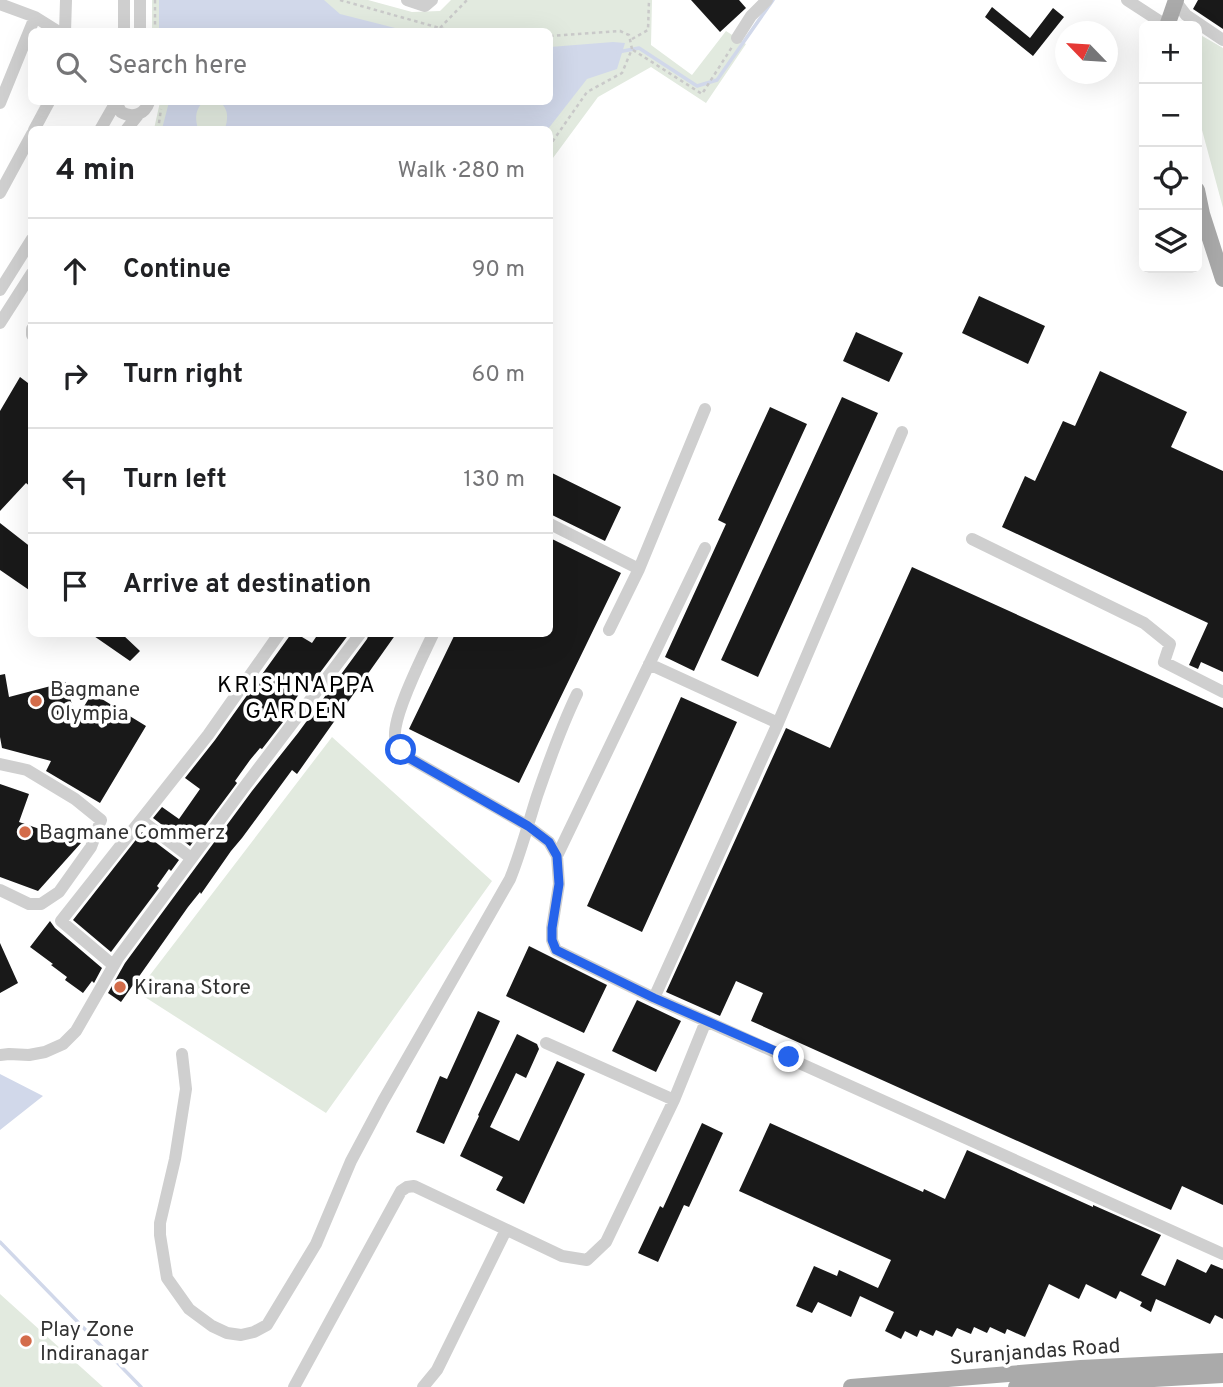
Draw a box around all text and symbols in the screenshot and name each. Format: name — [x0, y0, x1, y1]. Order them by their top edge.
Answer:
north arrow — [1055, 21, 1118, 84]
map controls — [1139, 21, 1202, 273]
button: + — [1139, 21, 1202, 84]
search box — [28, 28, 553, 105]
icon: search — [52, 48, 90, 86]
text: Search here — [108, 50, 247, 83]
button: − — [1139, 84, 1202, 147]
button: locate — [1139, 147, 1202, 210]
text: 4 min — [56, 153, 135, 190]
text: Walk · 280 m — [398, 157, 525, 186]
button: layers — [1139, 210, 1202, 273]
icon: ahead — [56, 252, 94, 290]
text: Continue — [123, 254, 231, 287]
text: 90 m — [472, 256, 525, 285]
icon: right — [56, 357, 94, 395]
text: Turn right — [123, 359, 243, 392]
text: 60 m — [472, 361, 525, 390]
icon: left — [56, 462, 94, 500]
text: Turn left — [123, 464, 227, 497]
text: 130 m — [463, 466, 525, 495]
icon: arrive — [56, 567, 94, 605]
text: Arrive at destination — [123, 569, 371, 602]
district label: KRISHNAPPA GARDEN — [217, 672, 377, 727]
place label: Bagmane Olympia — [50, 677, 140, 728]
marker: Bagmane Olympia — [28, 693, 44, 709]
route start — [385, 734, 416, 765]
place label: Bagmane Commerz — [39, 820, 225, 847]
marker: Bagmane Commerz — [17, 824, 33, 840]
place label: Kirana Store — [134, 975, 251, 1002]
marker: Kirana Store — [112, 979, 128, 995]
route end — [773, 1041, 804, 1072]
place label: Play Zone Indiranagar — [40, 1317, 149, 1368]
marker: Play Zone Indiranagar — [18, 1333, 34, 1349]
street label: Suranjandas Road — [949, 1333, 1121, 1372]

